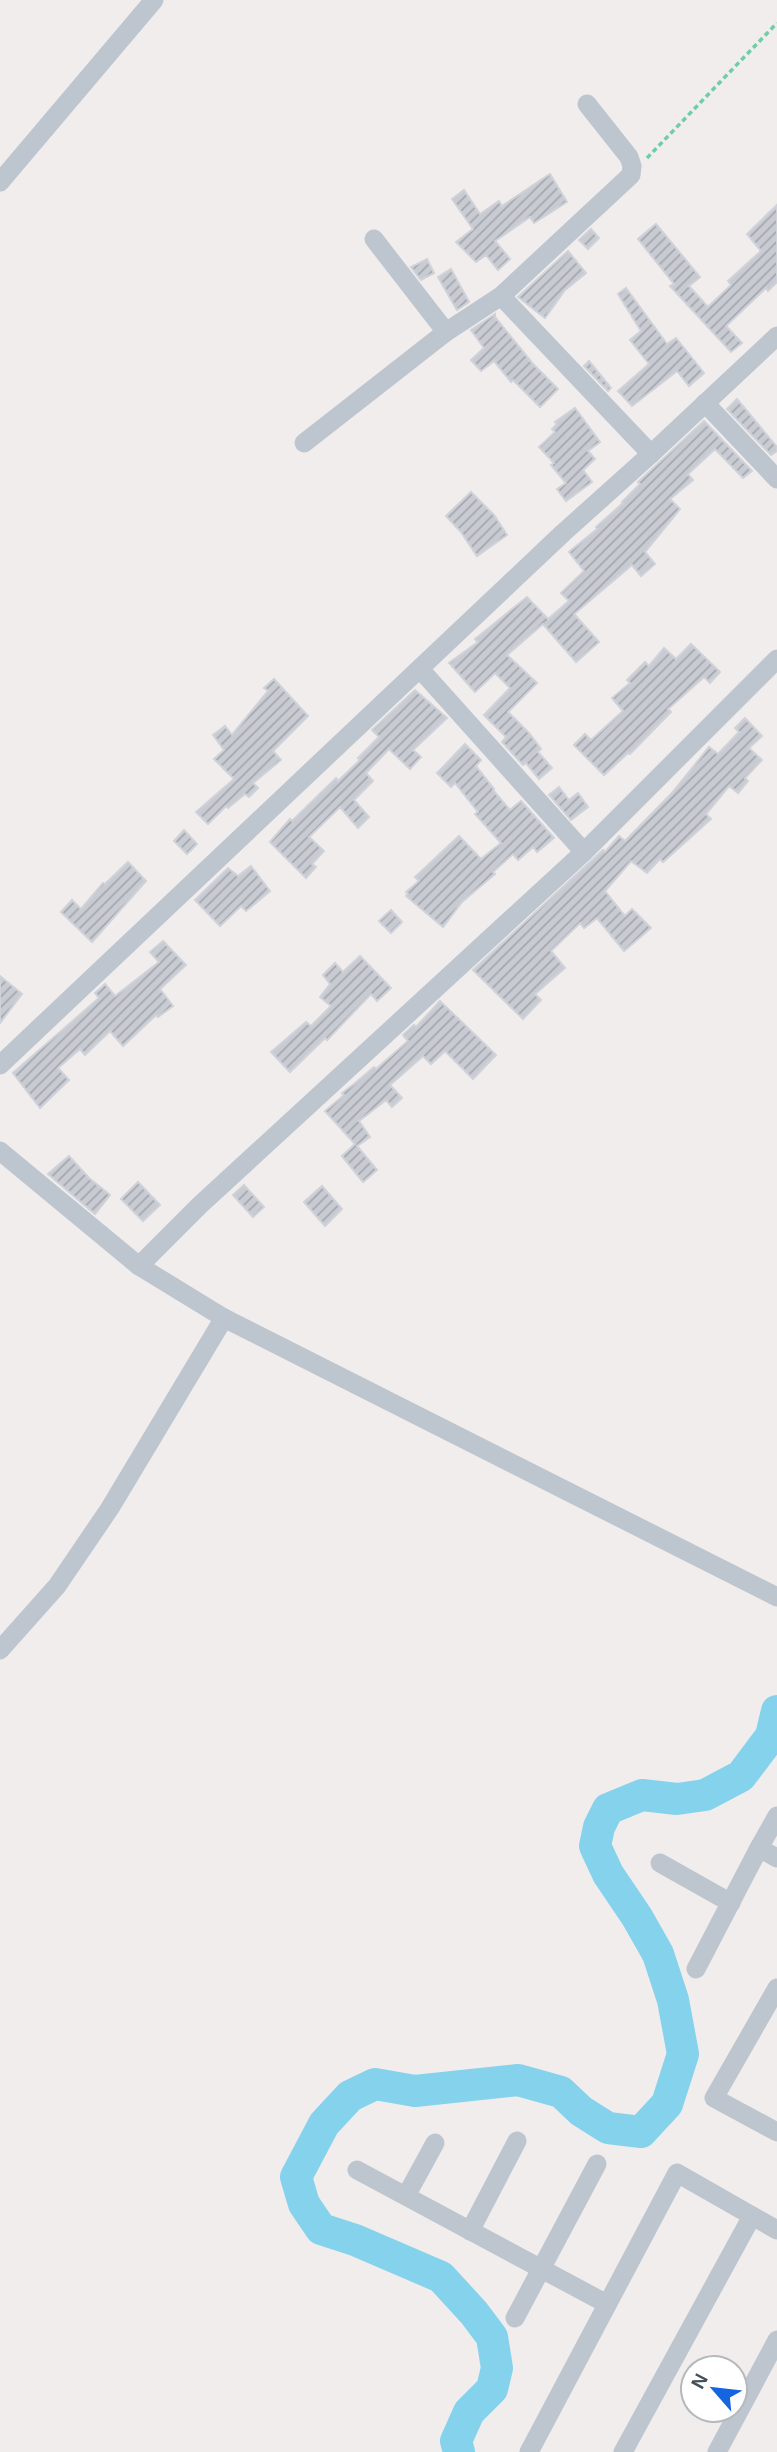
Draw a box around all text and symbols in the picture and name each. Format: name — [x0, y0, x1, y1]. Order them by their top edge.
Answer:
north arrow — [679, 2354, 749, 2424]
text: N — [687, 2370, 712, 2392]

